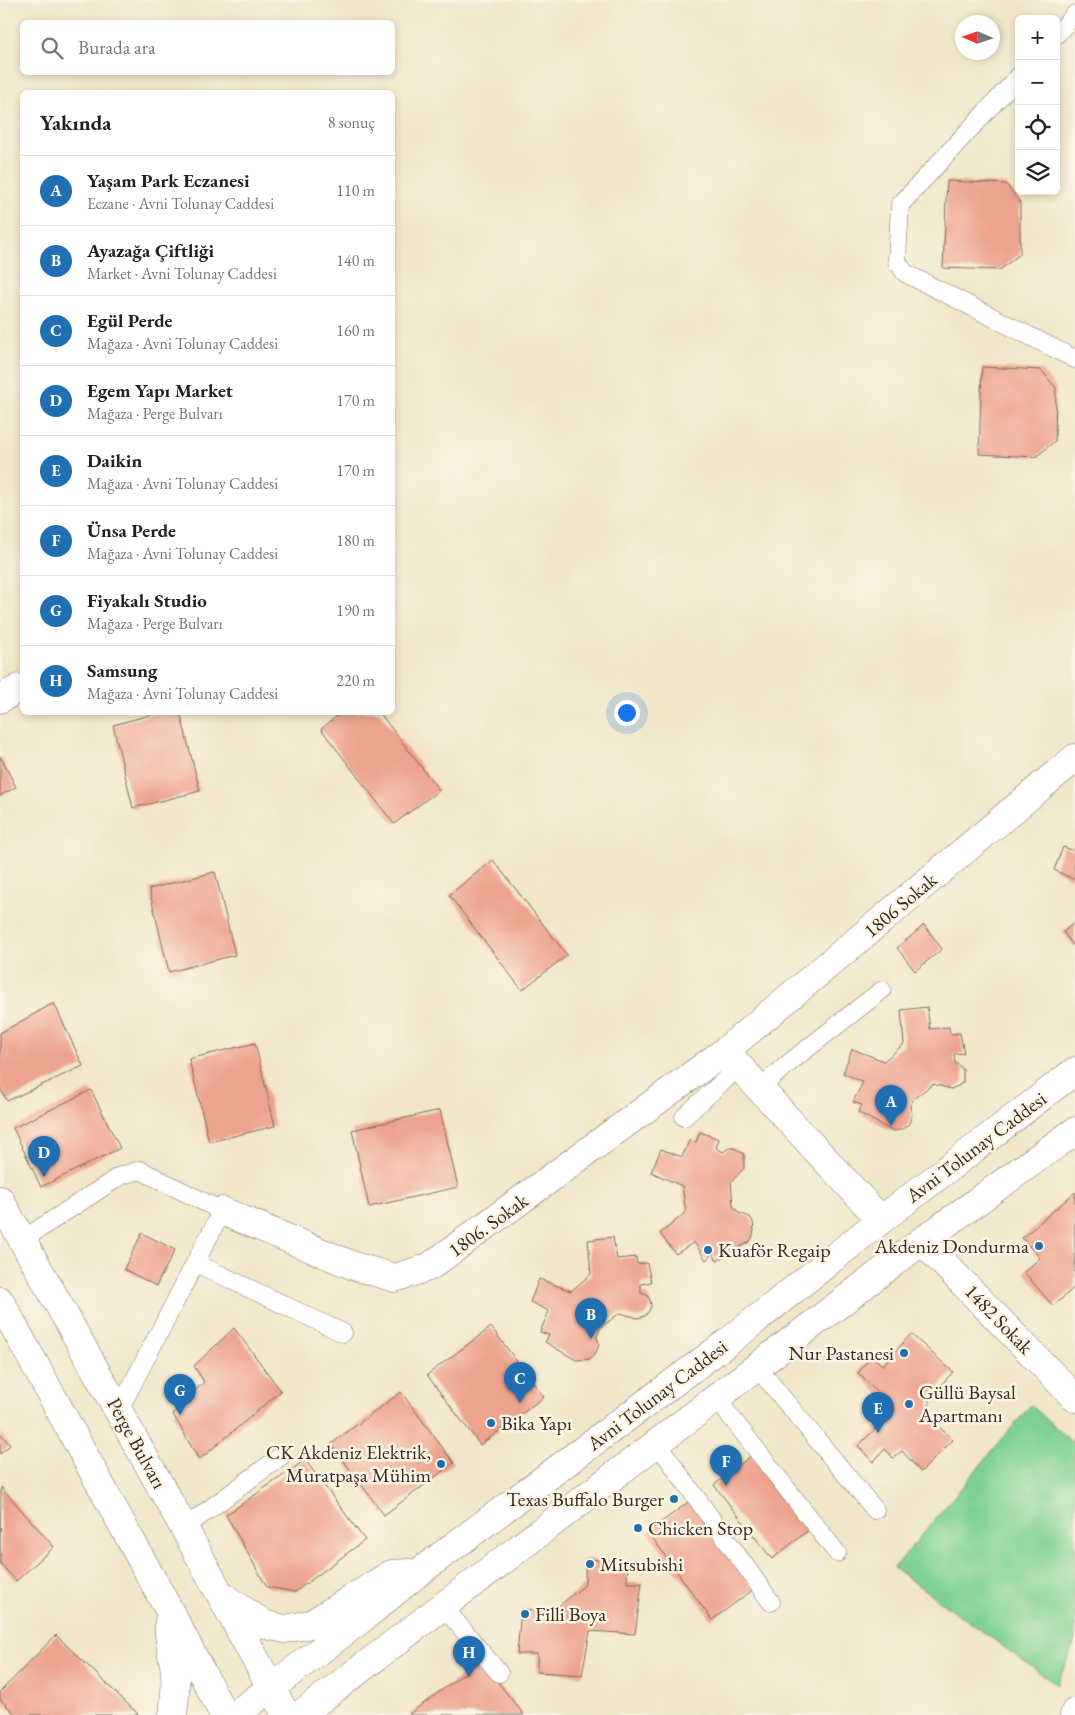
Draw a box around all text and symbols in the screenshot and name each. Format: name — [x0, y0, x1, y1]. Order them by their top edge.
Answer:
north arrow — [955, 15, 1000, 60]
map controls — [1015, 15, 1060, 195]
button: + — [1015, 15, 1060, 60]
search box — [20, 20, 395, 75]
icon: search — [38, 34, 66, 62]
text: Burada ara — [78, 35, 156, 60]
button: − — [1015, 60, 1060, 105]
button: locate — [1015, 105, 1060, 150]
text: Yakında — [40, 109, 111, 136]
text: 8 sonuç — [328, 112, 375, 133]
button: layers — [1015, 150, 1060, 195]
text: Yaşam Park Eczanesi — [87, 168, 250, 193]
text: A — [50, 180, 62, 201]
text: 110 m — [336, 180, 375, 201]
text: Eczane · Avni Tolunay Caddesi — [87, 193, 274, 214]
text: Ayazağa Çiftliği — [87, 238, 214, 263]
text: B — [51, 250, 61, 271]
text: 140 m — [336, 250, 375, 271]
text: Market · Avni Tolunay Caddesi — [87, 263, 277, 284]
text: Egül Perde — [87, 308, 172, 333]
text: C — [50, 320, 62, 341]
text: 160 m — [336, 320, 375, 341]
text: Mağaza · Avni Tolunay Caddesi — [87, 333, 278, 354]
text: Egem Yapı Market — [87, 378, 233, 403]
text: D — [50, 390, 62, 411]
text: 170 m — [336, 390, 375, 411]
text: Mağaza · Perge Bulvarı — [87, 403, 223, 424]
text: Daikin — [87, 448, 142, 473]
text: E — [51, 460, 61, 481]
text: 170 m — [336, 460, 375, 481]
text: Mağaza · Avni Tolunay Caddesi — [87, 473, 278, 494]
text: Ünsa Perde — [87, 518, 176, 543]
text: F — [52, 530, 60, 551]
text: 180 m — [336, 530, 375, 551]
text: Mağaza · Avni Tolunay Caddesi — [87, 543, 278, 564]
text: Fiyakalı Studio — [87, 588, 207, 613]
text: G — [50, 600, 62, 621]
text: 190 m — [336, 600, 375, 621]
text: Mağaza · Perge Bulvarı — [87, 613, 223, 634]
text: Samsung — [87, 658, 158, 683]
text: H — [50, 670, 62, 691]
text: 220 m — [336, 670, 375, 691]
text: Mağaza · Avni Tolunay Caddesi — [87, 683, 278, 704]
your location — [614, 700, 640, 726]
street label: 1806 Sokak — [858, 866, 943, 943]
pin: A — [875, 1085, 907, 1126]
street label: Avni Tolunay Caddesi — [900, 1086, 1052, 1209]
pin: D — [28, 1136, 60, 1177]
street label: 1806. Sokak — [443, 1187, 534, 1263]
place label: Akdeniz Dondurma — [873, 1233, 1029, 1259]
place label: Kuaför Regaip — [718, 1237, 831, 1263]
marker: Akdeniz Dondurma — [1033, 1240, 1045, 1252]
marker: Kuaför Regaip — [702, 1244, 714, 1256]
street label: 1482 Sokak — [959, 1278, 1039, 1360]
pin: B — [575, 1298, 607, 1339]
street label: Avni Tolunay Caddesi — [581, 1334, 733, 1457]
place label: Nur Pastanesi — [788, 1340, 894, 1366]
marker: Nur Pastanesi — [898, 1347, 910, 1359]
pin: C — [504, 1362, 536, 1403]
pin: G — [164, 1374, 196, 1415]
place label: Güllü Baysal Apartmanı — [918, 1379, 1016, 1428]
pin: E — [862, 1392, 894, 1433]
street label: Perge Bulvarı — [101, 1393, 173, 1493]
marker: Güllü Baysal Apartmanı — [903, 1398, 915, 1410]
place label: Bika Yapı — [501, 1410, 572, 1436]
marker: Bika Yapı — [485, 1417, 497, 1429]
place label: CK Akdeniz Elektrik, Muratpaşa Mühim — [266, 1439, 431, 1488]
pin: F — [710, 1445, 742, 1486]
marker: CK Akdeniz Elektrik, Muratpaşa Mühim — [435, 1458, 447, 1470]
place label: Texas Buffalo Burger — [506, 1486, 664, 1512]
marker: Texas Buffalo Burger — [668, 1493, 680, 1505]
place label: Chicken Stop — [648, 1515, 753, 1541]
marker: Chicken Stop — [632, 1522, 644, 1534]
place label: Mitsubishi — [600, 1551, 683, 1577]
marker: Mitsubishi — [584, 1558, 596, 1570]
place label: Filli Boya — [535, 1601, 606, 1627]
marker: Filli Boya — [519, 1608, 531, 1620]
pin: H — [453, 1636, 485, 1677]

